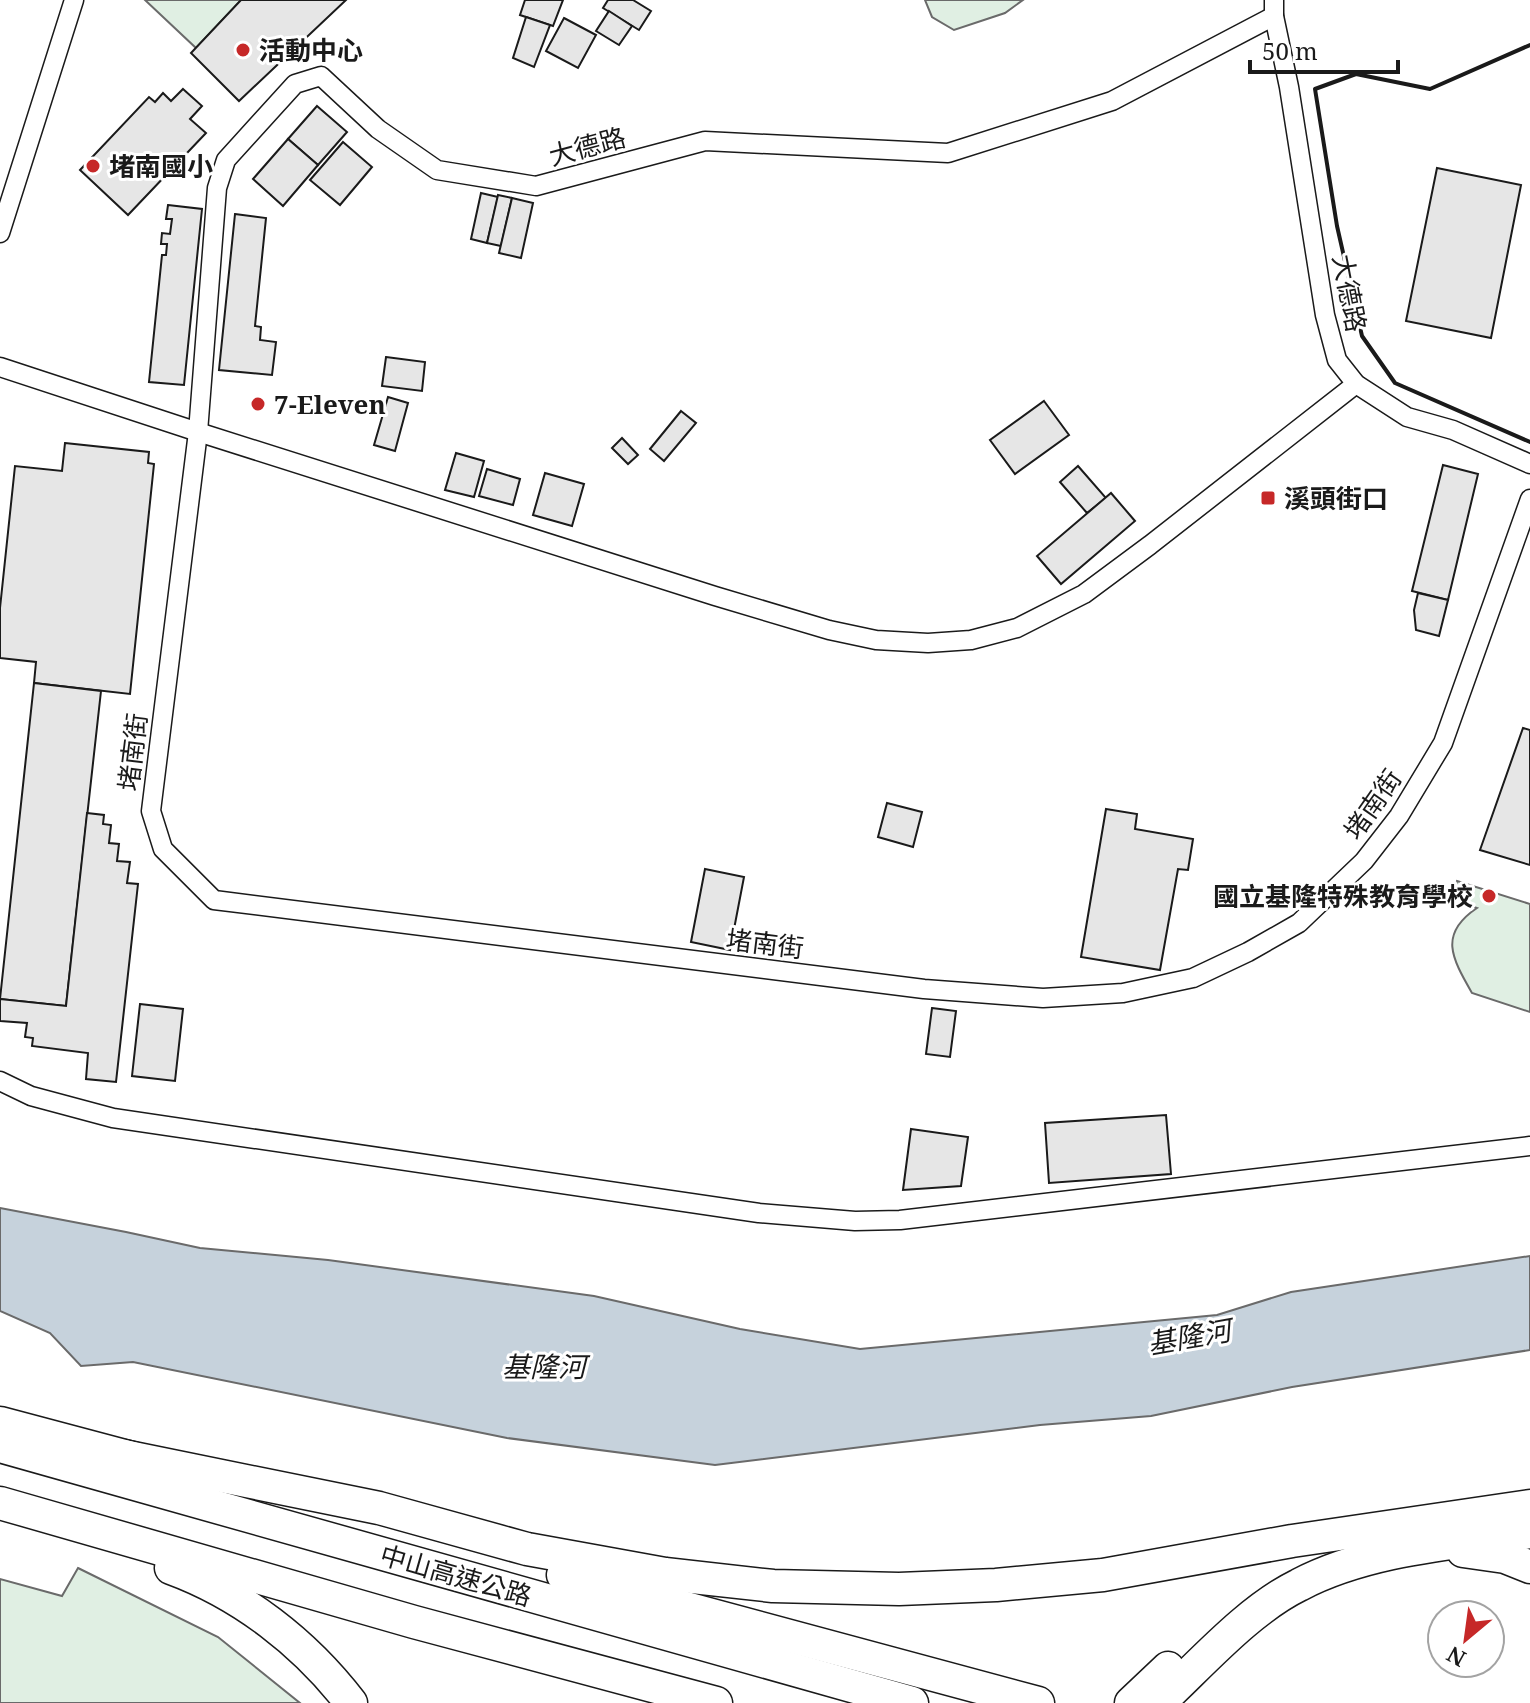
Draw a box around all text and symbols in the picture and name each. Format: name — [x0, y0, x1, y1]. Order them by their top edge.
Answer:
scale bar — [1250, 24, 1398, 74]
place label: 活動中心 — [259, 32, 363, 68]
text: 50 m — [1262, 34, 1318, 67]
marker: 活動中心 — [234, 41, 252, 59]
street label: 大德路 — [545, 119, 629, 173]
place label: 堵南國小 — [109, 148, 213, 184]
marker: 堵南國小 — [84, 157, 102, 175]
street label: 大德路 — [1325, 251, 1375, 335]
place label: 7-Eleven — [274, 386, 386, 422]
marker: 7-Eleven — [249, 395, 267, 413]
place label: 溪頭街口 — [1284, 480, 1388, 516]
marker: 溪頭街口 — [1259, 489, 1277, 507]
street label: 堵南街 — [109, 711, 155, 793]
street label: 堵南街 — [1335, 762, 1409, 846]
place label: 國立基隆特殊教育學校 — [1213, 878, 1473, 914]
marker: 國立基隆特殊教育學校 — [1480, 887, 1498, 905]
street label: 堵南街 — [724, 920, 806, 966]
water label: 基隆河 — [1144, 1309, 1239, 1362]
water label: 基隆河 — [502, 1347, 591, 1385]
street label: 中山高速公路 — [376, 1536, 536, 1614]
north arrow — [1426, 1599, 1506, 1679]
text: N — [1441, 1640, 1471, 1675]

